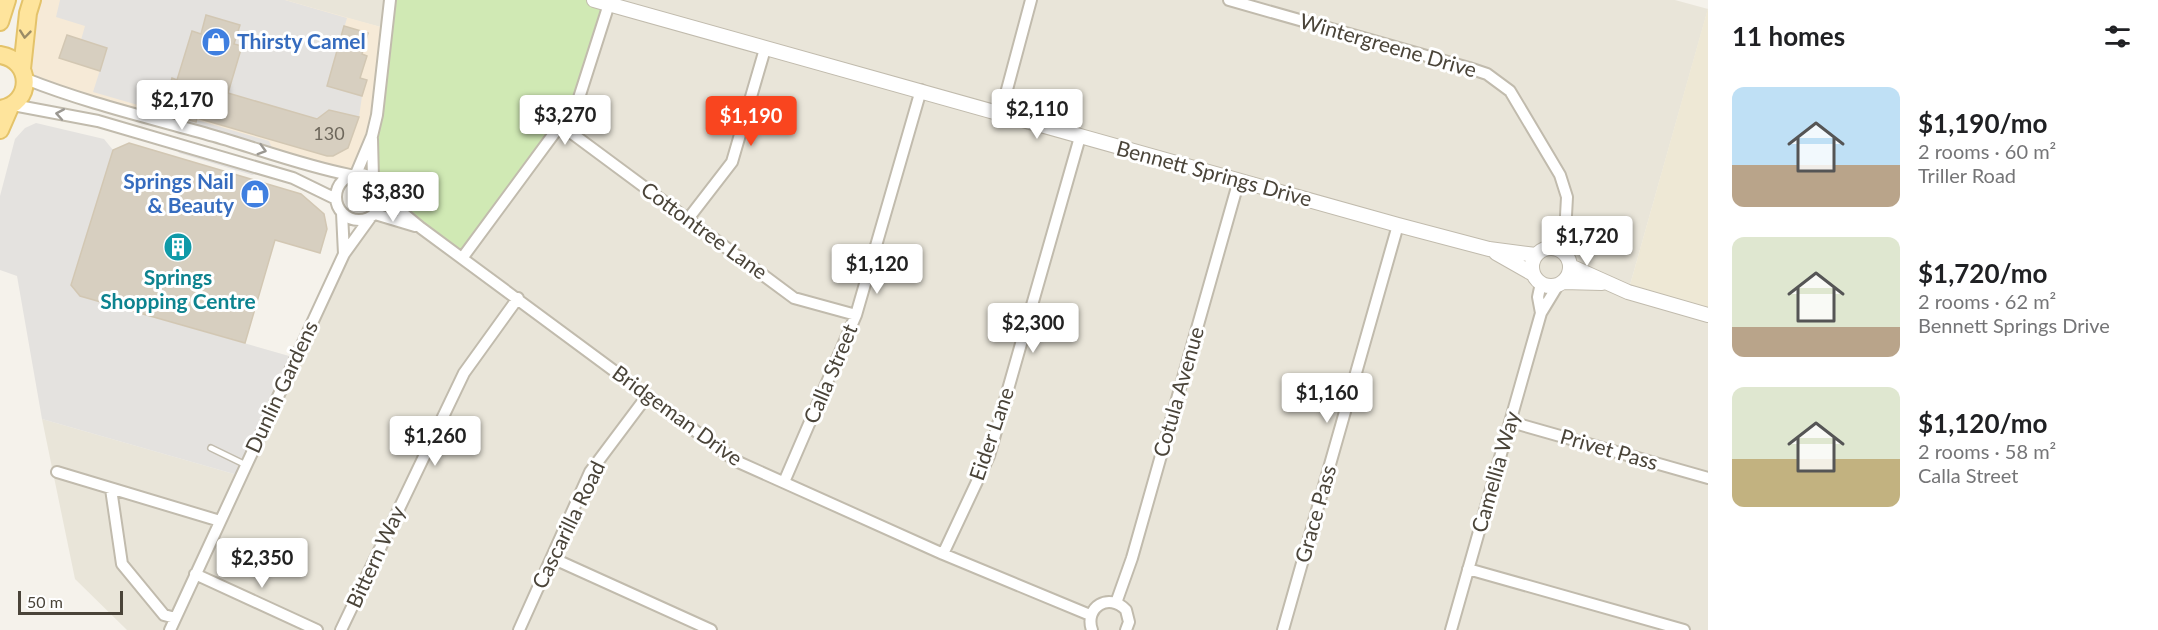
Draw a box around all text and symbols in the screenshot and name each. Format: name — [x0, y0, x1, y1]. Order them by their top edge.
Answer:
street label: Wintergreene Drive — [1297, 7, 1480, 82]
text: 11 homes — [1732, 20, 1845, 52]
icon: filters — [2101, 20, 2134, 53]
shop icon: Thirsty Camel — [200, 26, 232, 58]
place label: Thirsty Camel — [237, 28, 366, 53]
one-way arrow — [19, 29, 32, 39]
pin: $2,170 — [133, 80, 231, 131]
text: $2,170 — [151, 87, 213, 111]
pin: $2,110 — [988, 89, 1086, 140]
pin: $3,270 — [516, 95, 614, 146]
pin: $1,190 — [702, 96, 800, 147]
text: $2,110 — [1006, 96, 1068, 120]
text: $3,270 — [534, 102, 596, 126]
text: $1,190 — [720, 103, 782, 127]
text: $1,190/mo — [1918, 107, 2048, 139]
one-way arrow — [55, 108, 65, 121]
icon: home — [1780, 111, 1852, 183]
house number: 130 — [313, 122, 345, 144]
street label: Bennett Springs Drive — [1114, 134, 1315, 211]
text: 2 rooms · 60 m² — [1918, 139, 2056, 163]
one-way arrow — [257, 143, 267, 155]
text: Triller Road — [1918, 163, 2016, 187]
place label: Springs Nail & Beauty — [123, 168, 235, 217]
pin: $3,830 — [344, 172, 442, 223]
street label: Cottontree Lane — [637, 176, 773, 284]
shop icon: Springs Nail & Beauty — [239, 178, 271, 210]
text: $3,830 — [362, 179, 424, 203]
pin: $1,720 — [1538, 216, 1636, 267]
text: $1,720 — [1556, 223, 1618, 247]
building icon: Springs Shopping Centre — [162, 231, 194, 263]
pin: $1,120 — [828, 244, 926, 295]
text: $1,120 — [846, 251, 908, 275]
text: $1,720/mo — [1918, 257, 2048, 289]
icon: home — [1780, 261, 1852, 333]
place label: Springs Shopping Centre — [100, 264, 256, 313]
text: 2 rooms · 62 m² — [1918, 289, 2056, 313]
pin: $2,300 — [984, 303, 1082, 354]
text: $2,300 — [1002, 310, 1064, 334]
text: Bennett Springs Drive — [1918, 313, 2110, 337]
street label: Dunlin Gardens — [239, 316, 322, 456]
street label: Calla Street — [798, 320, 862, 427]
street label: Cotula Avenue — [1147, 324, 1208, 460]
street label: Bridgeman Drive — [608, 359, 748, 470]
pin: $1,160 — [1278, 373, 1376, 424]
text: $1,160 — [1296, 380, 1358, 404]
street label: Eider Lane — [963, 384, 1018, 483]
text: $1,120/mo — [1918, 407, 2048, 439]
street label: Camellia Way — [1465, 408, 1524, 535]
icon: home — [1780, 411, 1852, 483]
pin: $1,260 — [386, 416, 484, 467]
text: $1,260 — [404, 423, 466, 447]
street label: Privet Pass — [1558, 423, 1661, 474]
text: 2 rooms · 58 m² — [1918, 439, 2056, 463]
street label: Cascarilla Road — [526, 456, 609, 592]
street label: Grace Pass — [1289, 462, 1340, 565]
text: Calla Street — [1918, 463, 2018, 487]
street label: Bittern Way — [340, 501, 409, 611]
pin: $2,350 — [213, 538, 311, 589]
text: $2,350 — [231, 545, 293, 569]
scale bar — [18, 588, 123, 616]
text: 50 m — [27, 592, 63, 611]

